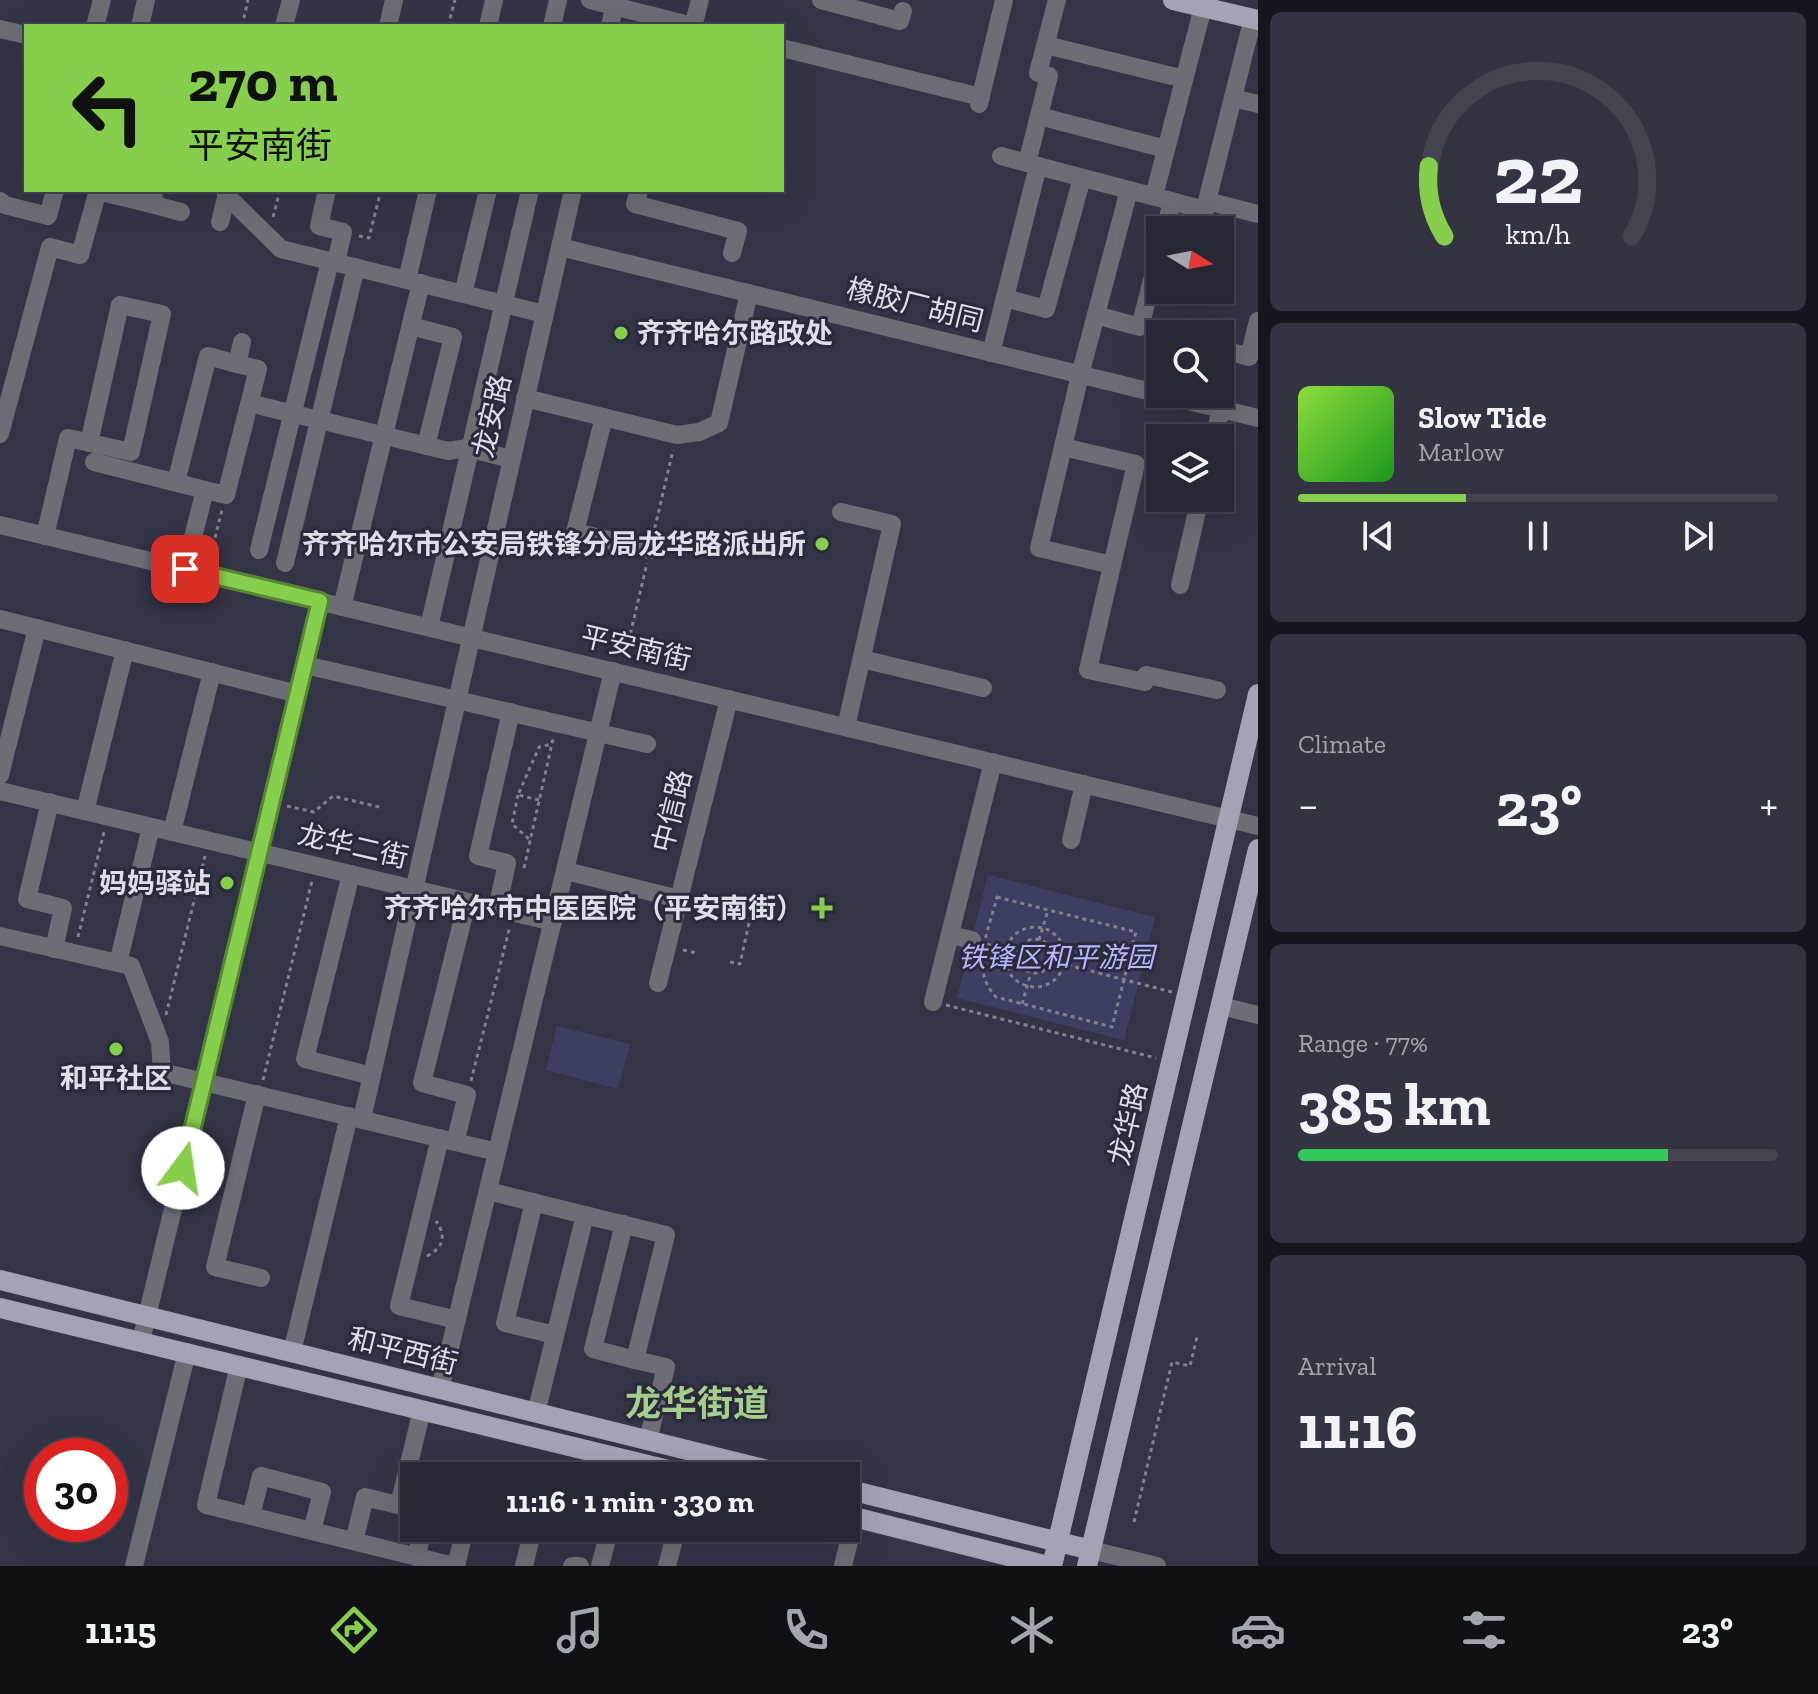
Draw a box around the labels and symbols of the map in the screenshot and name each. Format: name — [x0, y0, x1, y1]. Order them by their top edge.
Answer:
north arrow — [1146, 216, 1234, 304]
street label: 橡胶厂胡同 — [843, 272, 987, 338]
place label: 齐齐哈尔路政处 — [637, 317, 833, 350]
marker: 齐齐哈尔路政处 — [612, 324, 630, 342]
street label: 龙安路 — [466, 371, 518, 461]
place label: 齐齐哈尔市公安局铁锋分局龙华路派出所 — [302, 528, 806, 561]
pin — [151, 535, 219, 603]
marker: 齐齐哈尔市公安局铁锋分局龙华路派出所 — [813, 535, 831, 553]
street label: 平安南街 — [578, 619, 694, 677]
street label: 中信路 — [646, 766, 698, 856]
street label: 龙华二街 — [295, 817, 411, 875]
place label: 妈妈驿站 — [99, 867, 211, 900]
marker: 妈妈驿站 — [218, 874, 236, 892]
place label: 齐齐哈尔市中医医院（平安南街） — [384, 892, 804, 925]
marker: 齐齐哈尔市中医医院（平安南街） — [811, 897, 833, 919]
park label: 铁锋区和平游园 — [958, 941, 1158, 974]
marker: 和平社区 — [107, 1040, 125, 1058]
place label: 和平社区 — [60, 1062, 172, 1095]
street label: 龙华路 — [1102, 1079, 1154, 1169]
position arrow — [141, 1126, 225, 1210]
street label: 和平西街 — [345, 1321, 461, 1381]
district label: 龙华街道 — [625, 1382, 769, 1425]
speed limit sign: 30 — [24, 1438, 128, 1542]

